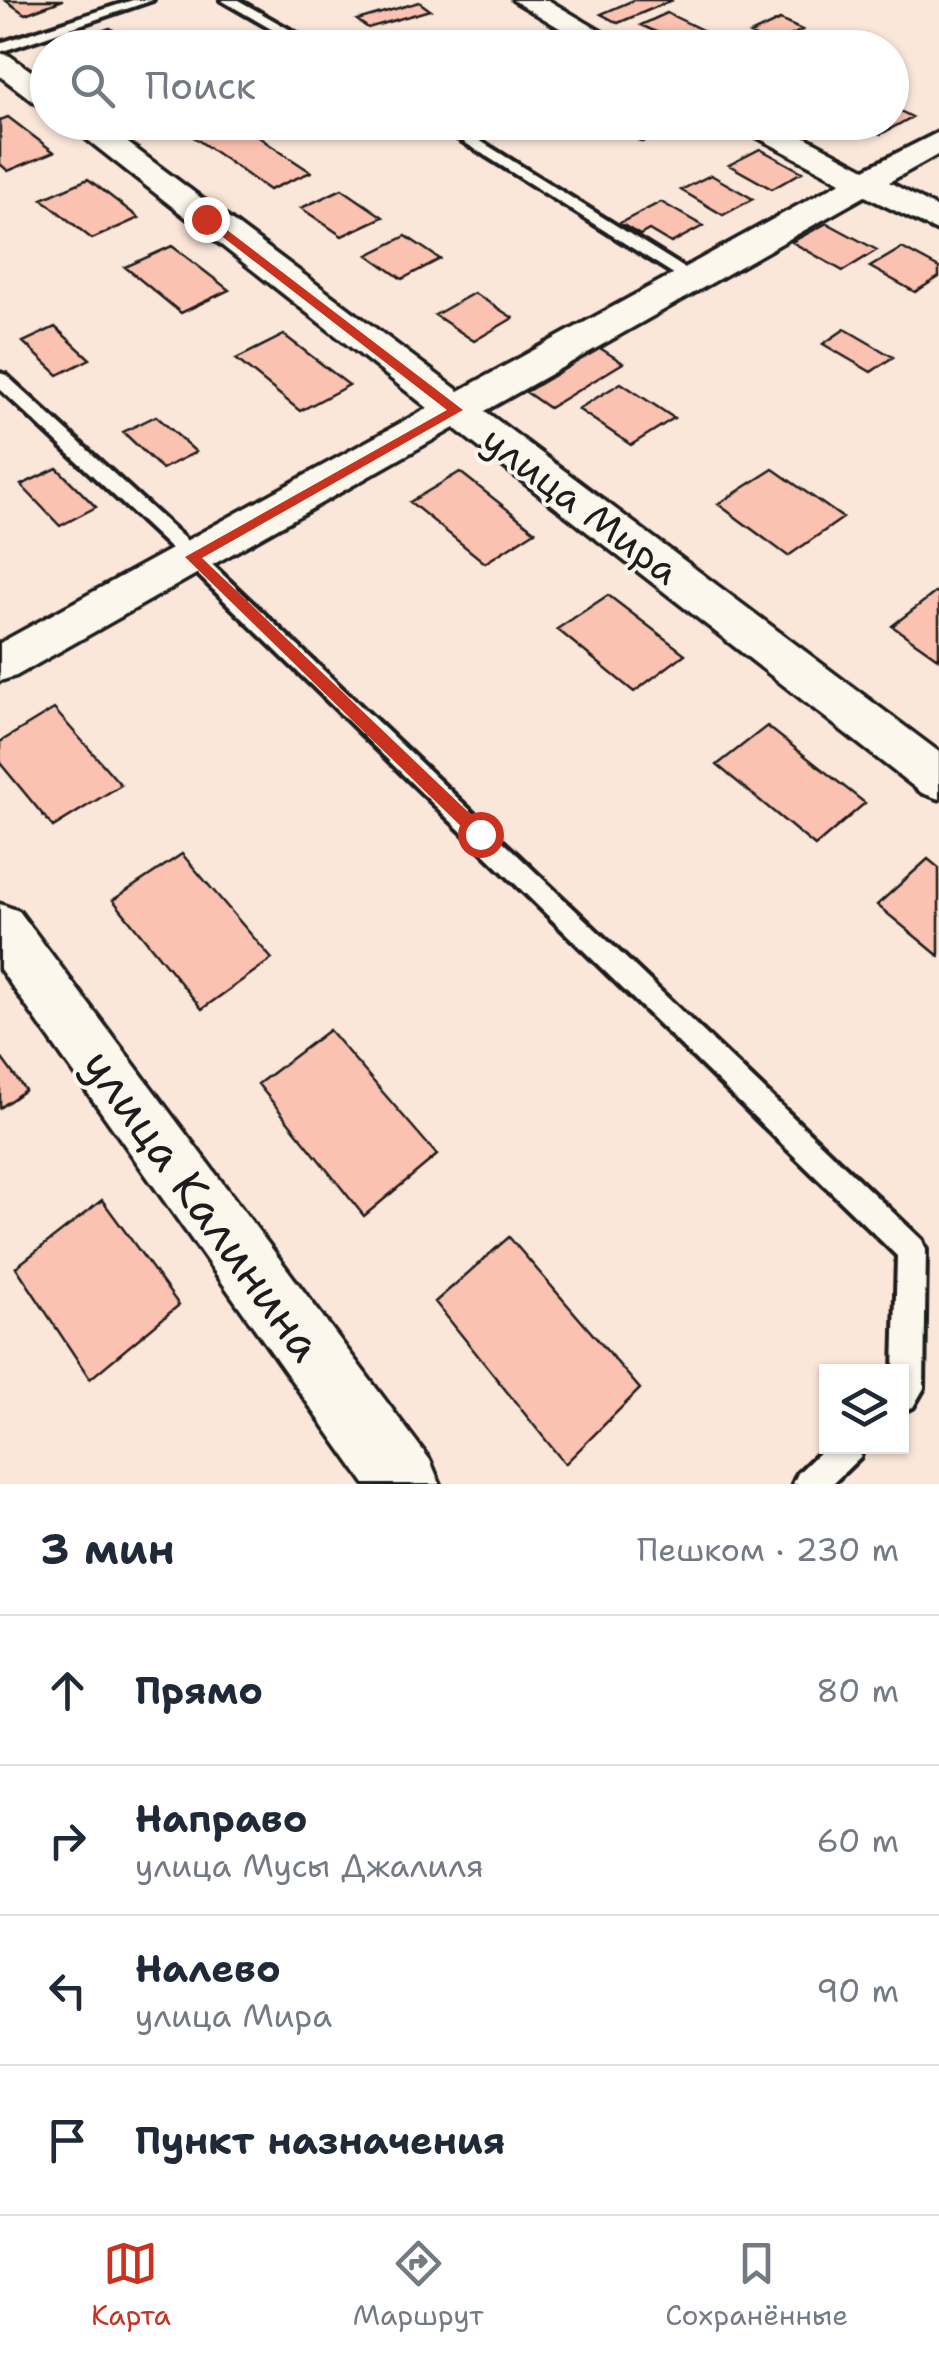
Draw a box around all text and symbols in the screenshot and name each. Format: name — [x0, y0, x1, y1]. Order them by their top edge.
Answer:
search box — [30, 30, 909, 140]
icon: search — [65, 58, 120, 113]
text: Поиск — [145, 60, 256, 111]
route end — [184, 197, 230, 243]
street label: улица Мира — [472, 414, 690, 596]
route start — [458, 812, 504, 858]
street label: улица Калинина — [70, 1037, 336, 1373]
map controls — [819, 1364, 909, 1454]
button: layers — [819, 1364, 909, 1454]
text: 3 мин — [40, 1521, 175, 1577]
text: Пешком · 230 m — [637, 1528, 899, 1571]
icon: ahead — [40, 1663, 95, 1718]
text: Прямо — [135, 1665, 263, 1716]
text: 80 m — [816, 1669, 899, 1712]
text: Направо — [135, 1793, 308, 1844]
icon: right — [40, 1813, 95, 1868]
text: 60 m — [817, 1819, 899, 1862]
text: улица Мусы Джалиля — [135, 1844, 484, 1887]
text: Налево — [135, 1943, 281, 1994]
icon: left — [40, 1963, 95, 2018]
text: 90 m — [816, 1969, 899, 2012]
text: улица Мира — [135, 1994, 332, 2037]
icon: arrive — [40, 2113, 95, 2168]
text: Пункт назначения — [135, 2115, 505, 2166]
tab: Карта — [91, 2236, 171, 2334]
tab: Маршрут — [353, 2236, 483, 2334]
tab: Сохранённые — [665, 2236, 848, 2334]

